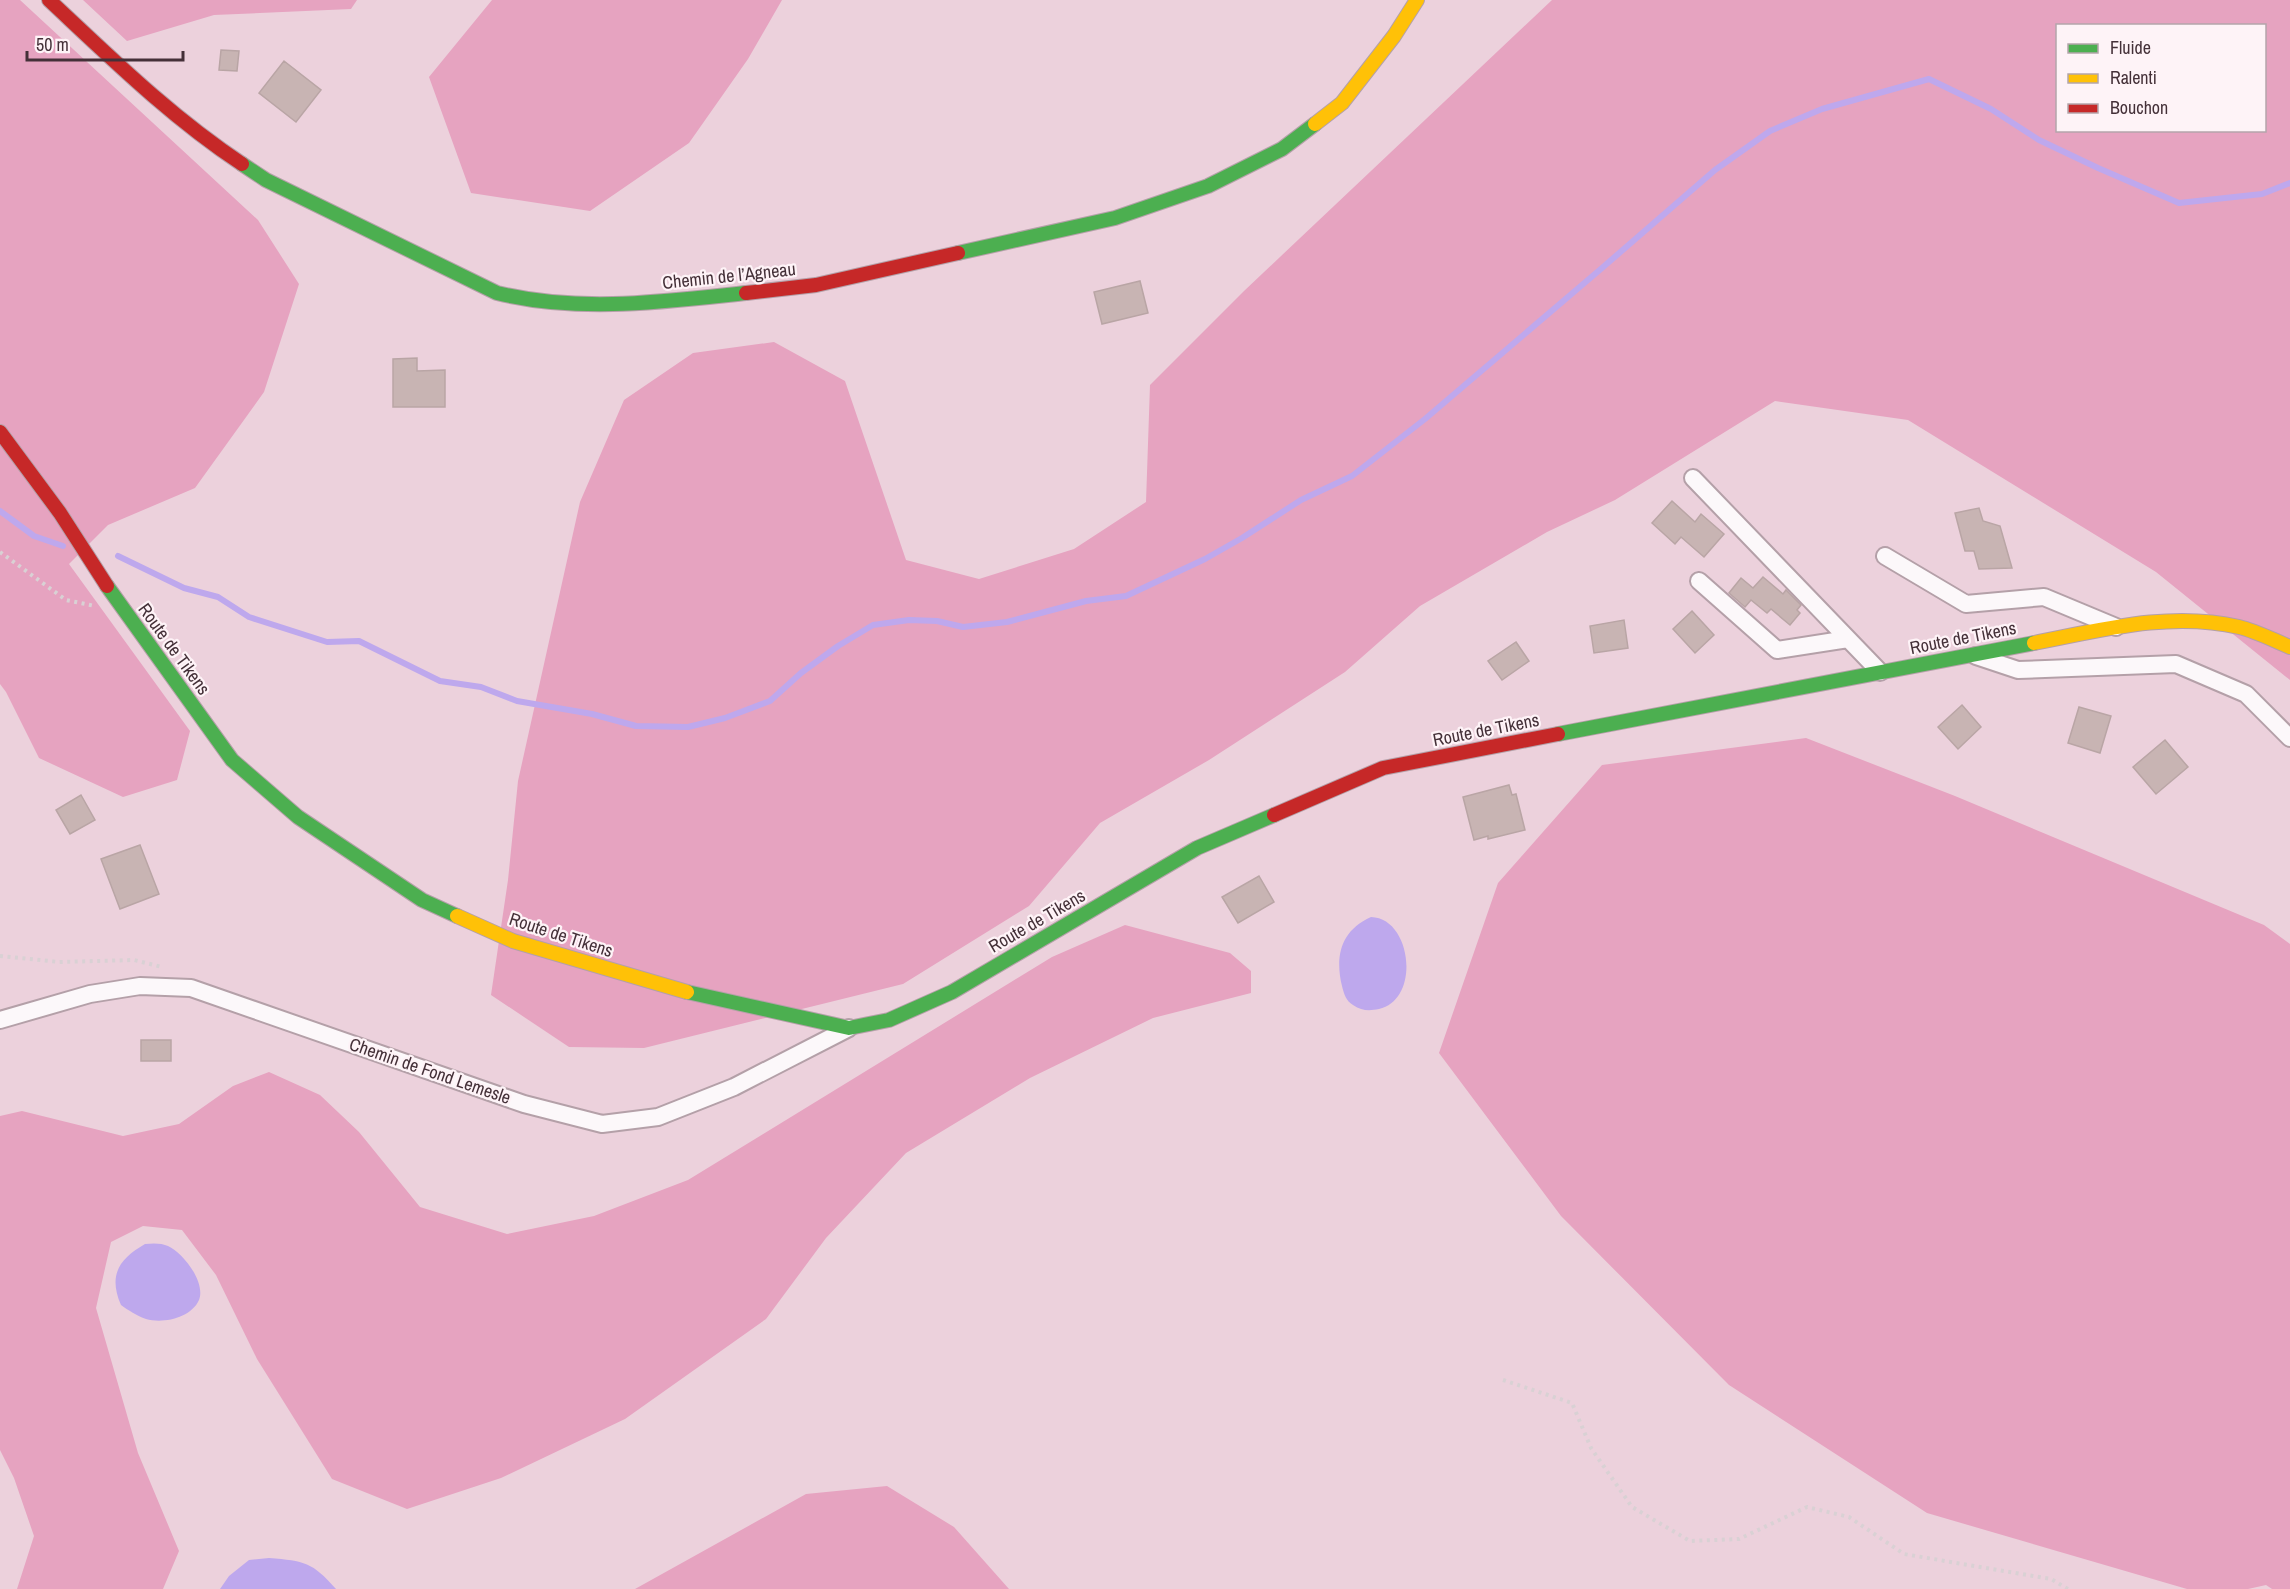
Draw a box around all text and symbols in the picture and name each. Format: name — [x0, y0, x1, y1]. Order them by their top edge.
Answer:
scale bar — [27, 24, 183, 62]
legend — [2056, 24, 2266, 132]
text: 50 m — [36, 32, 69, 57]
text: Fluide — [2110, 35, 2151, 60]
text: Ralenti — [2110, 65, 2157, 90]
text: Bouchon — [2110, 95, 2168, 120]
street label: Chemin de l’Agneau — [661, 256, 797, 295]
street label: Route de Tikens — [133, 598, 216, 700]
street label: Route de Tikens — [1908, 615, 2018, 660]
street label: Route de Tikens — [1431, 707, 1541, 752]
street label: Route de Tikens — [984, 883, 1090, 958]
street label: Route de Tikens — [506, 906, 616, 963]
street label: Chemin de Fond Lemesle — [346, 1031, 514, 1110]

